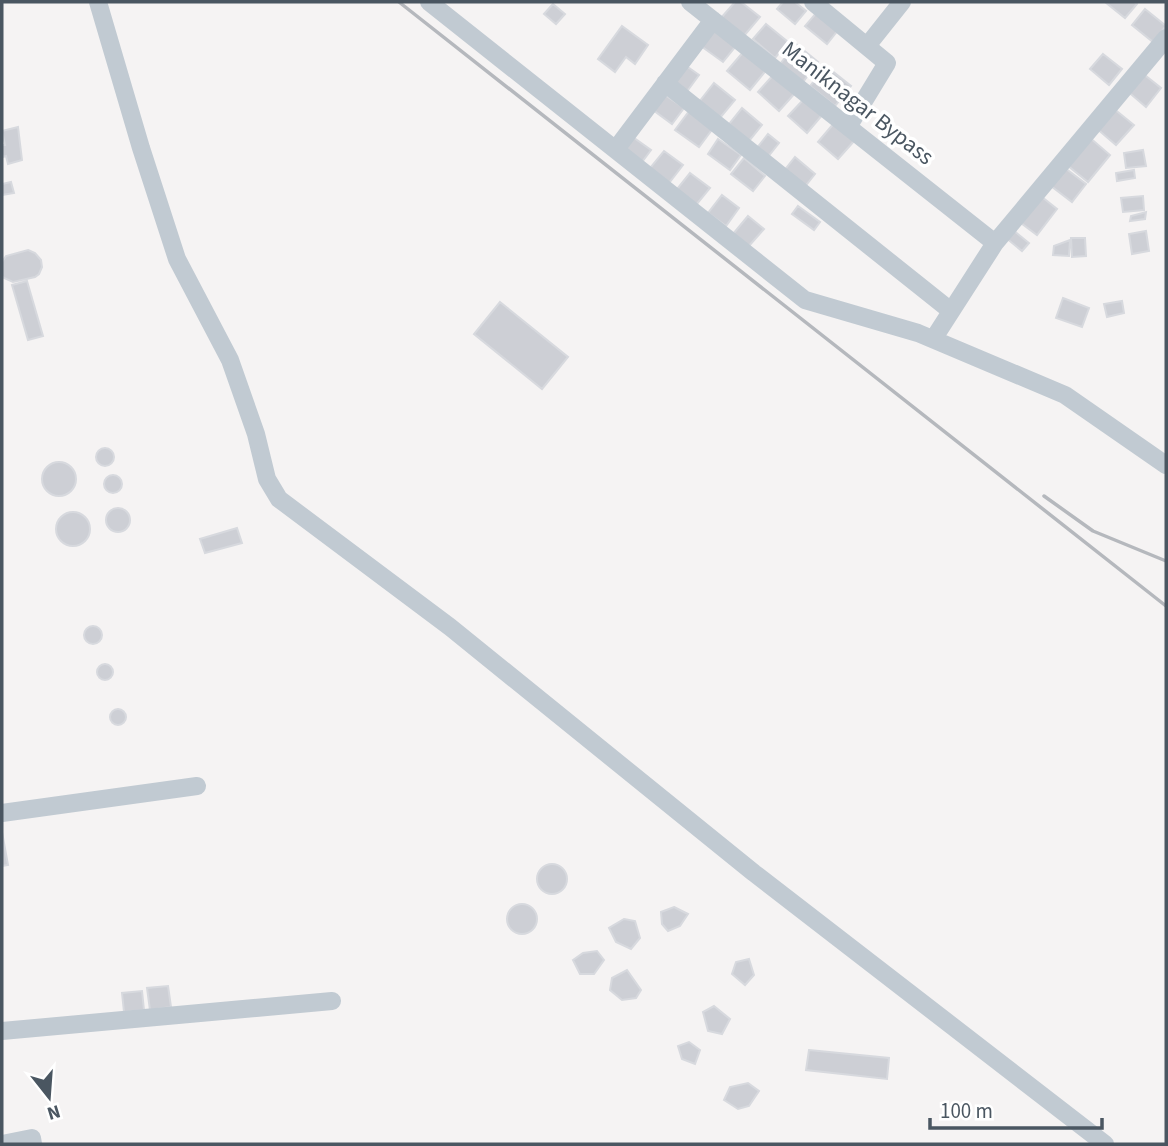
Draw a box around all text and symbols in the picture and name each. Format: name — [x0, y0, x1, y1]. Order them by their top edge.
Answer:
street label: Maniknagar Bypass — [775, 33, 941, 173]
north arrow — [14, 1062, 84, 1132]
scale bar — [930, 1086, 1102, 1130]
text: 100 m — [940, 1096, 993, 1126]
text: N — [44, 1097, 64, 1127]

